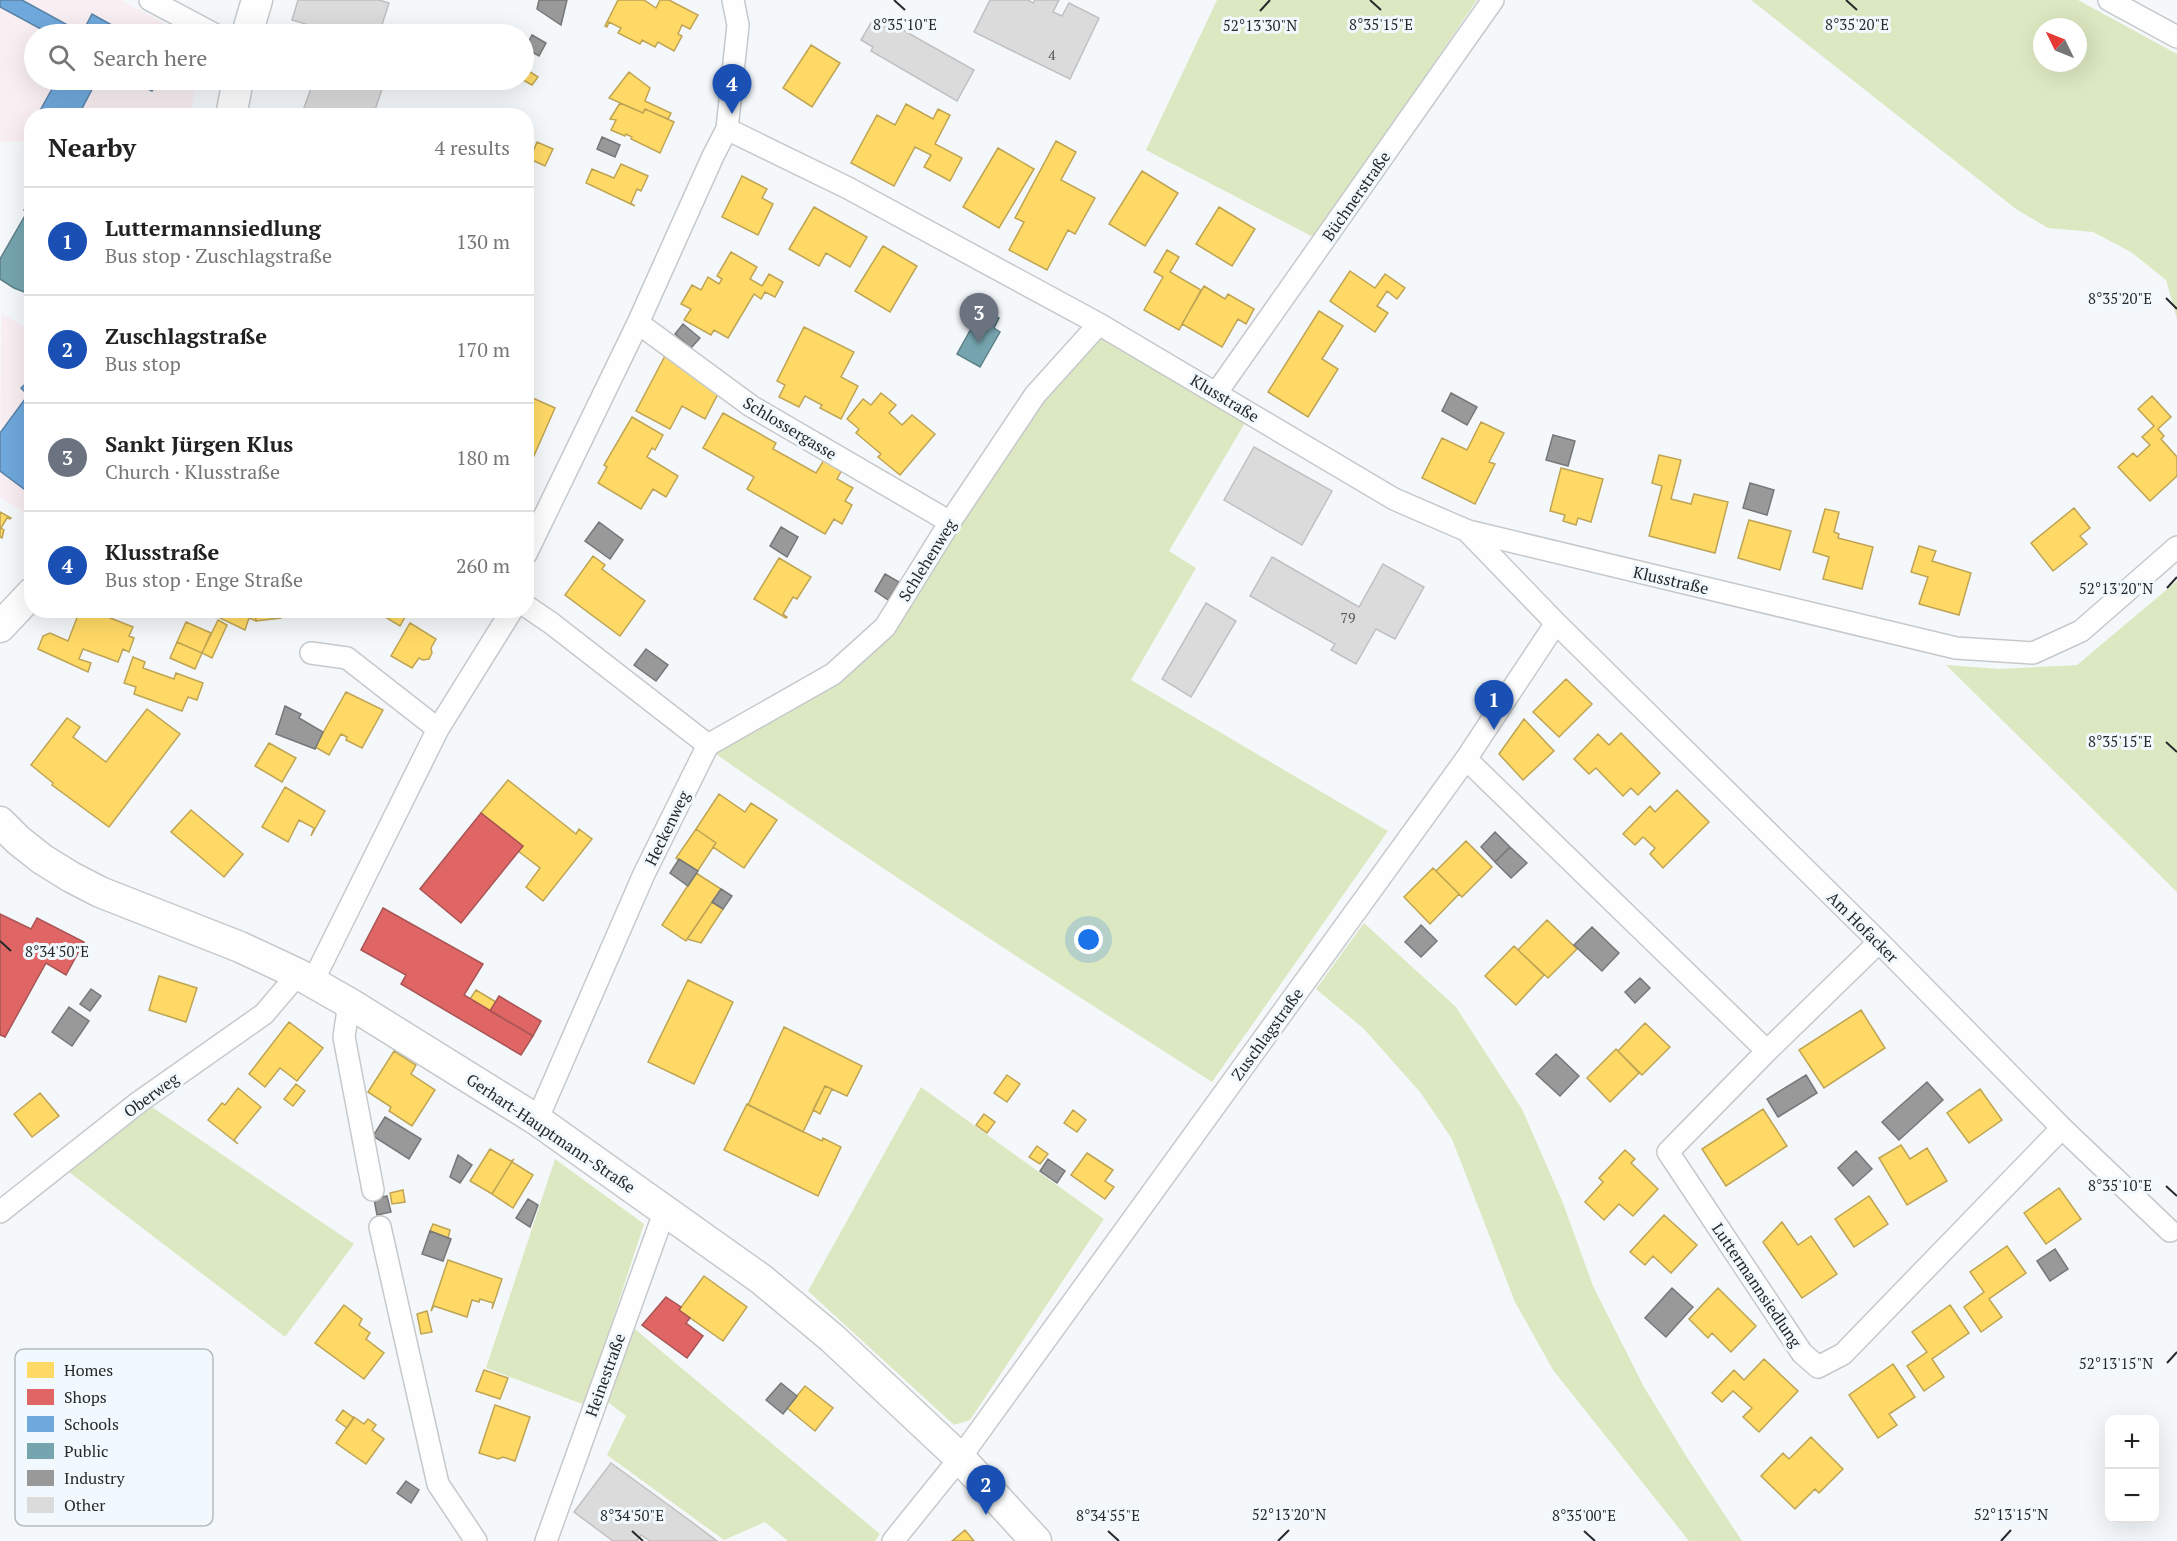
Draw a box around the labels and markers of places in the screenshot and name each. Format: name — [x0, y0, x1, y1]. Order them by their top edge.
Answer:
pin: 4 — [712, 64, 752, 114]
pin: 3 — [960, 294, 998, 343]
pin: 1 — [1474, 680, 1514, 730]
pin: 2 — [966, 1466, 1006, 1515]

